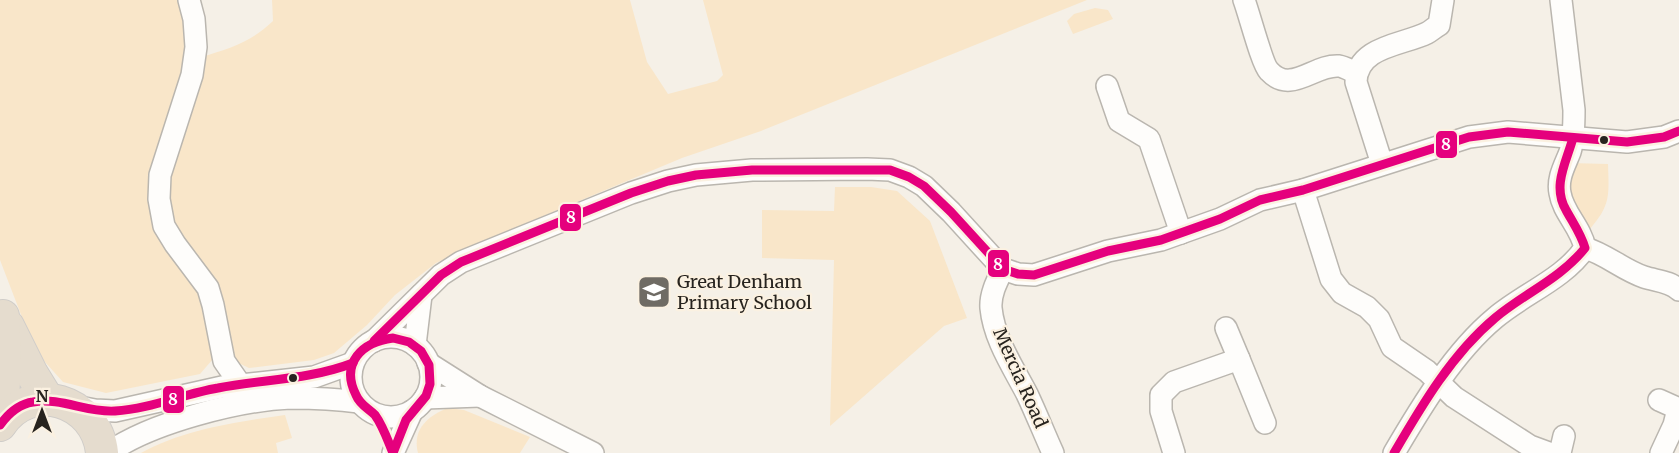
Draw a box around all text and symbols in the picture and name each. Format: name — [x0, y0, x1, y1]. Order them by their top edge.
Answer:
line badge: 8 — [1435, 130, 1458, 159]
text: 8 — [1441, 134, 1451, 154]
unlabelled marker — [1598, 134, 1610, 146]
line badge: 8 — [559, 203, 582, 232]
text: 8 — [566, 207, 576, 227]
line badge: 8 — [987, 249, 1010, 278]
text: 8 — [993, 254, 1003, 274]
place label: Great Denham Primary School — [677, 270, 812, 314]
school or university icon: Great Denham Primary School — [636, 274, 672, 310]
street label: Mercia Road — [988, 324, 1053, 432]
unlabelled marker — [287, 372, 299, 384]
north arrow — [12, 381, 72, 441]
line badge: 8 — [162, 385, 185, 414]
text: N — [36, 386, 49, 406]
text: 8 — [168, 389, 178, 409]

